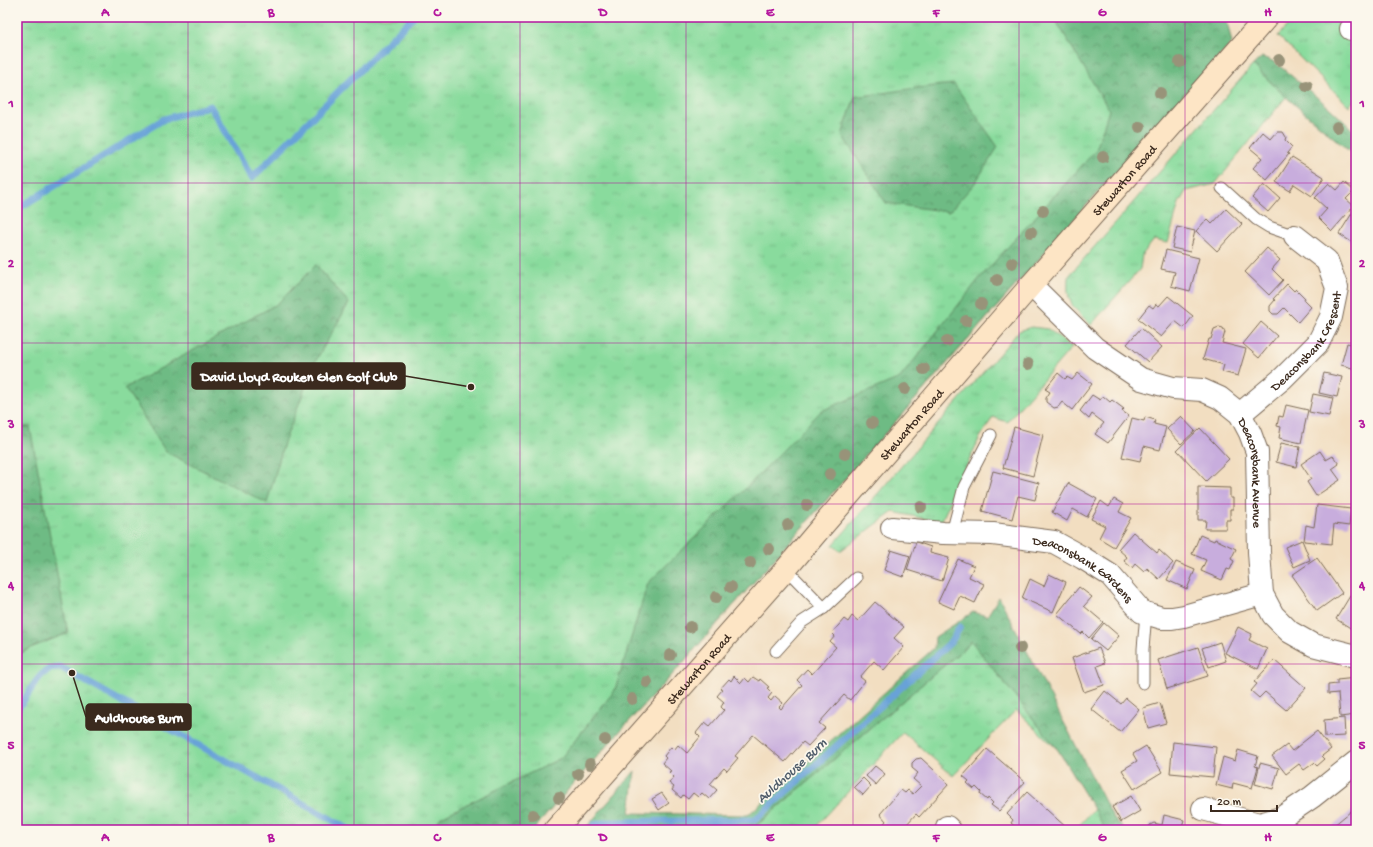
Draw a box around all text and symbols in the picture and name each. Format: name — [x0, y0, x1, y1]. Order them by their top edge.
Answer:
text: A — [100, 6, 110, 21]
text: B — [267, 6, 276, 21]
text: C — [432, 6, 442, 21]
text: D — [598, 6, 608, 21]
text: E — [766, 6, 775, 21]
text: F — [932, 6, 941, 21]
text: G — [1098, 6, 1107, 21]
text: H — [1264, 6, 1272, 21]
text: 1 — [7, 97, 14, 112]
text: 1 — [1358, 97, 1365, 112]
street label: Stewarton Road — [1090, 142, 1162, 220]
text: 2 — [8, 257, 15, 272]
text: 2 — [1359, 257, 1366, 272]
street label: Deaconsbank Crescent — [1268, 289, 1346, 396]
callout: David Lloyd Rouken Glen Golf Club — [192, 363, 405, 389]
text: David Lloyd Rouken Glen Golf Club — [199, 370, 398, 387]
street label: Stewarton Road — [878, 386, 949, 464]
street label: Deaconsbank Avenue — [1233, 415, 1264, 528]
text: 3 — [7, 418, 15, 433]
text: 3 — [1358, 418, 1366, 433]
street label: Deaconsbank Gardens — [1031, 534, 1136, 607]
text: 4 — [7, 579, 15, 594]
text: 4 — [1358, 579, 1366, 594]
street label: Stewarton Road — [665, 630, 736, 708]
callout: Auldhouse Burn — [86, 704, 191, 730]
text: Auldhouse Burn — [94, 711, 184, 728]
water label: Auldhouse Burn — [754, 736, 832, 808]
text: 5 — [8, 739, 15, 754]
text: 5 — [1359, 739, 1366, 754]
scale bar — [1211, 787, 1277, 813]
text: 20 m — [1217, 796, 1242, 810]
text: A — [100, 831, 110, 846]
text: B — [267, 831, 276, 846]
text: C — [432, 831, 442, 846]
text: D — [598, 831, 608, 846]
text: E — [766, 831, 775, 846]
text: F — [932, 831, 941, 846]
text: G — [1098, 831, 1107, 846]
text: H — [1264, 831, 1272, 846]

